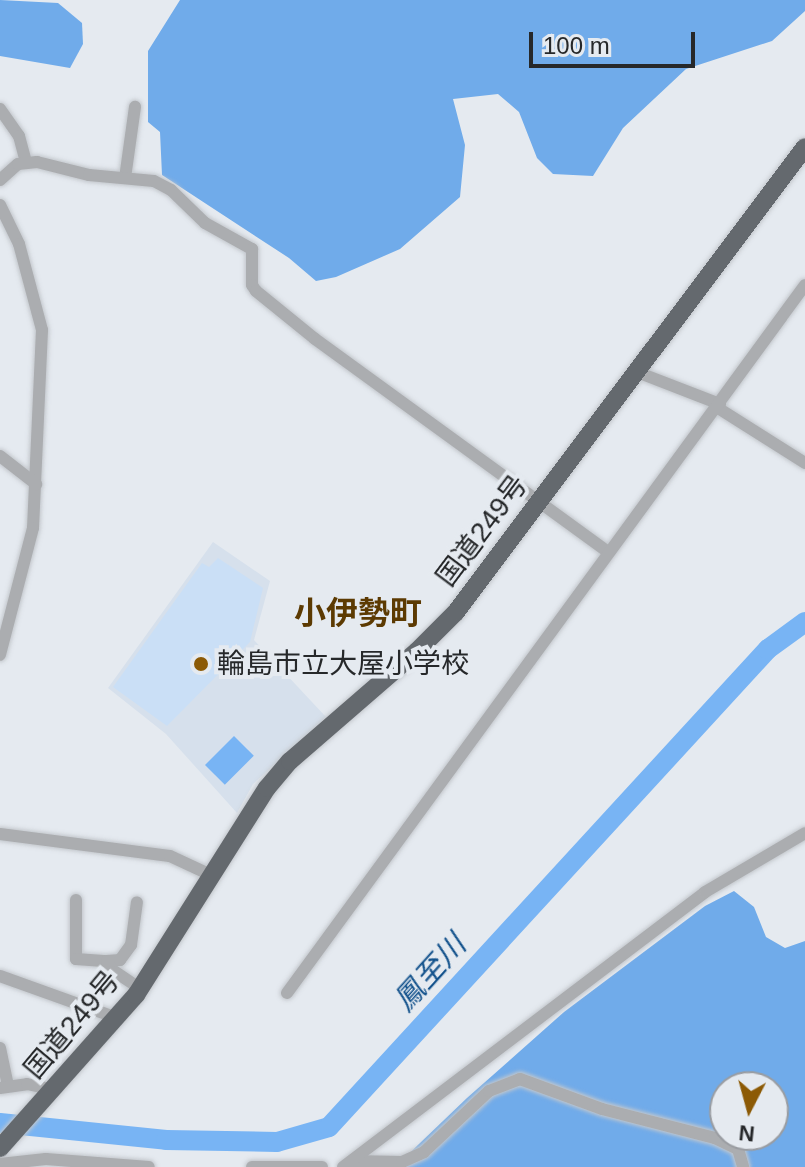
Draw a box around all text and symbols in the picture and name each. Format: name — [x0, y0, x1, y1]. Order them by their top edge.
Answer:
scale bar — [533, 16, 699, 66]
text: 100 m — [543, 32, 610, 59]
street label: 国道249号 — [429, 469, 535, 593]
district label: 小伊勢町 — [294, 594, 422, 632]
place label: 輪島市立大屋小学校 — [217, 647, 469, 681]
marker: 輪島市立大屋小学校 — [192, 655, 210, 673]
water label: 鳳至川 — [387, 928, 473, 1018]
street label: 国道249号 — [17, 964, 127, 1086]
north arrow — [709, 1071, 789, 1151]
text: N — [737, 1120, 756, 1147]

